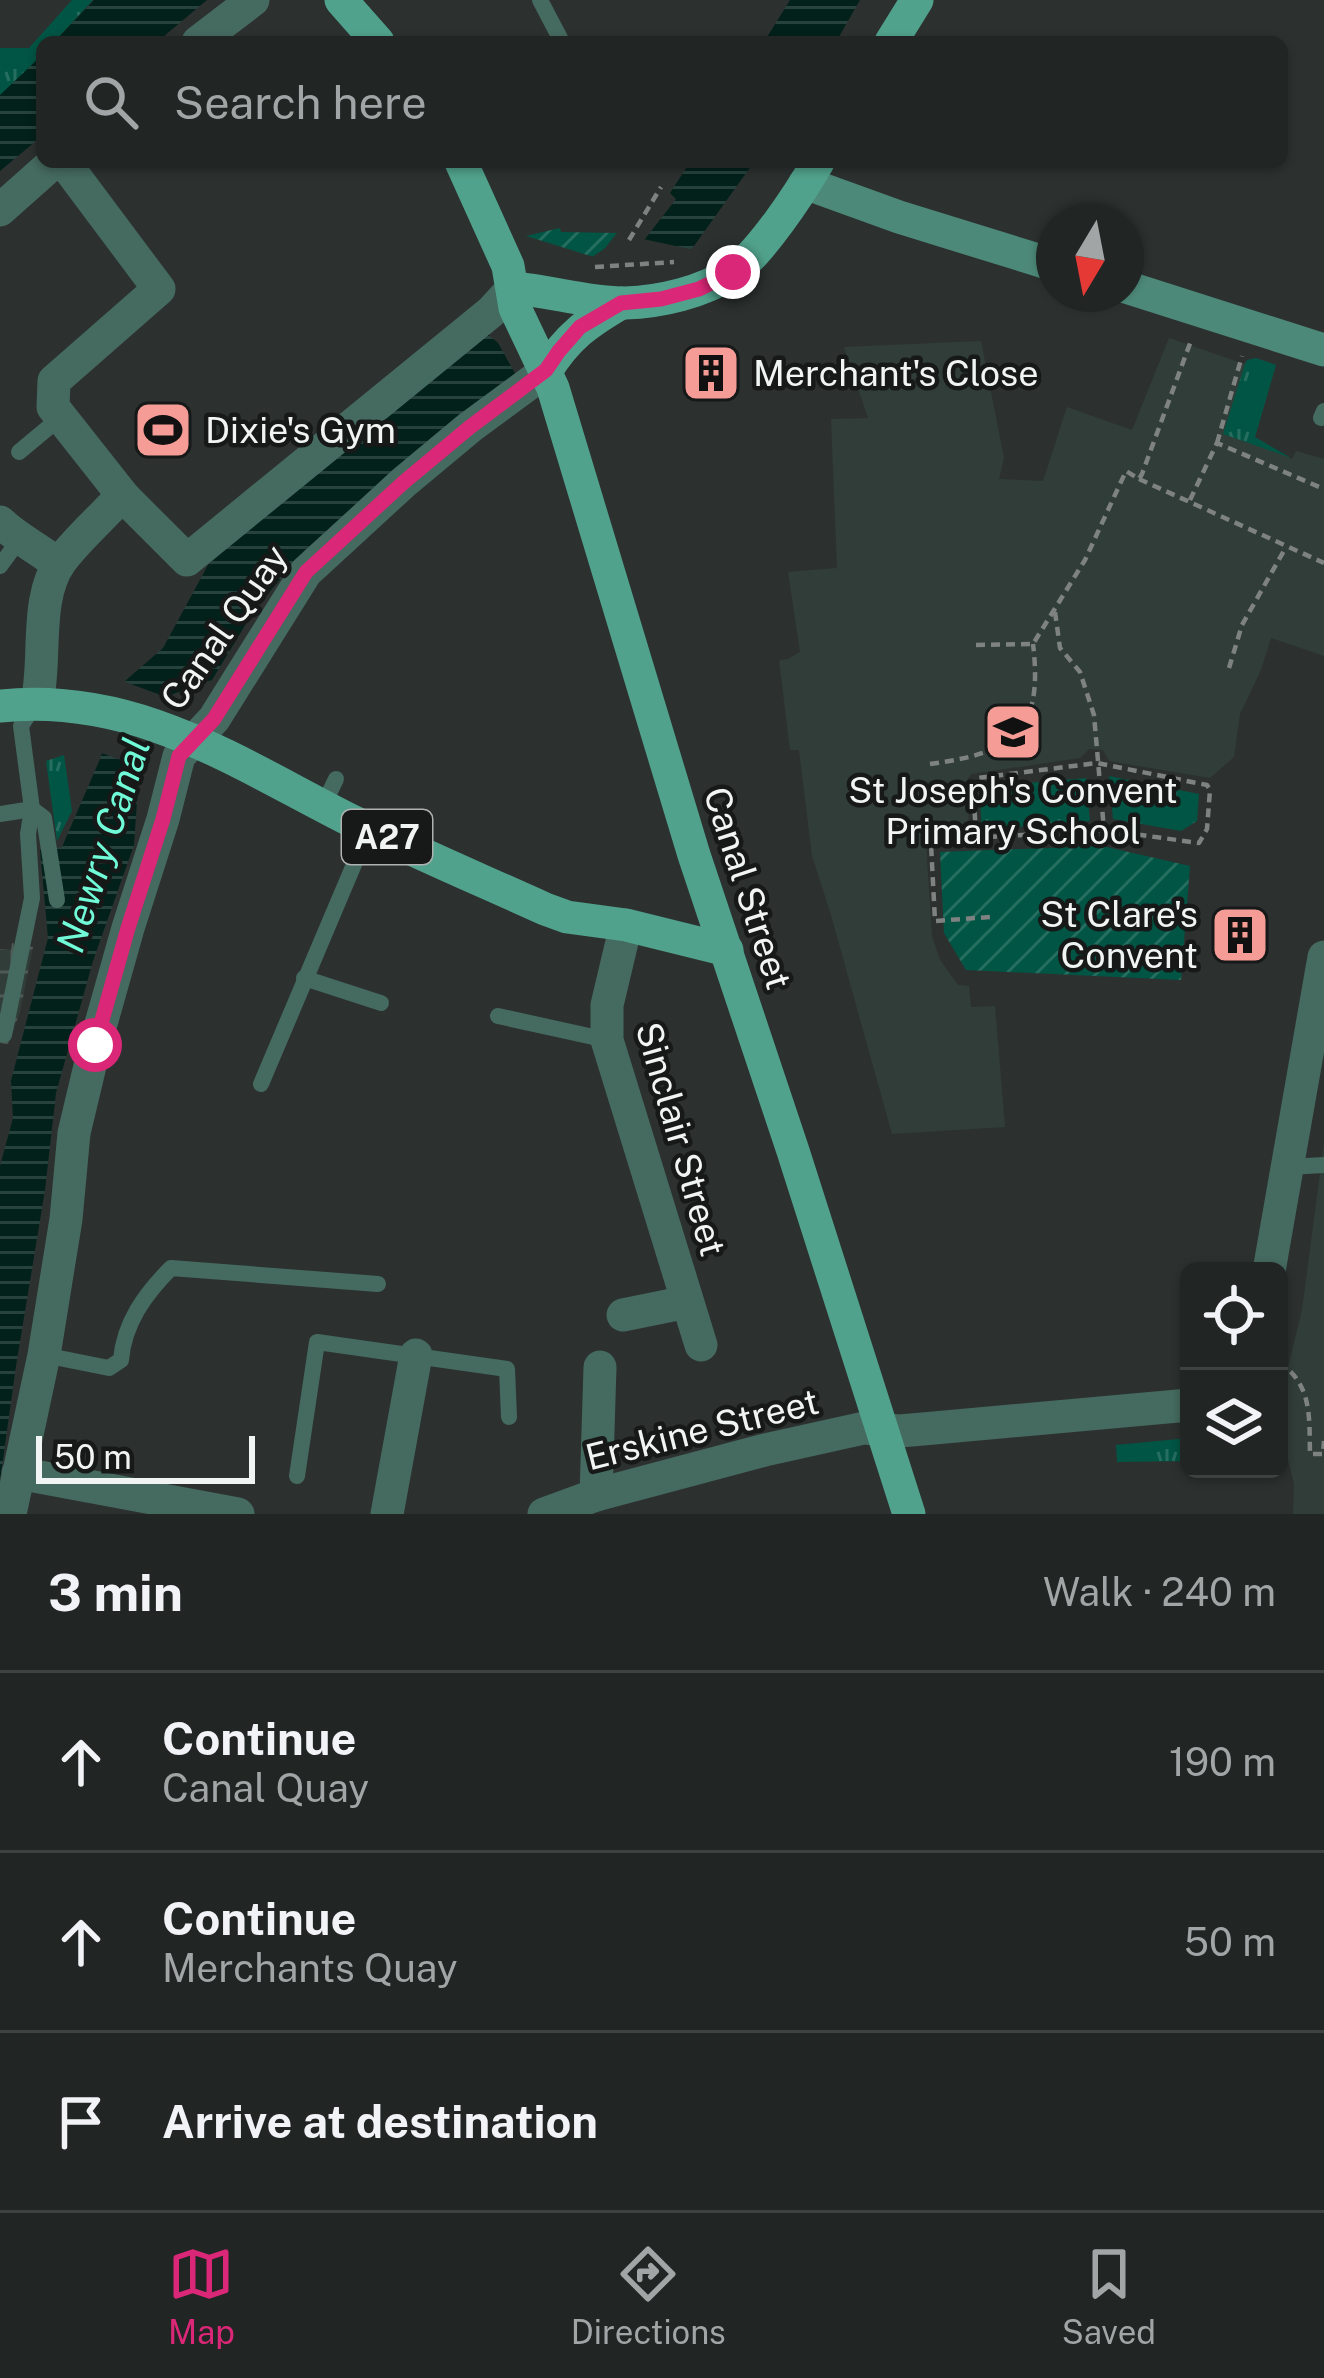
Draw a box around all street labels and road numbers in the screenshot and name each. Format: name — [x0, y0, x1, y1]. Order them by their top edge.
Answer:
street label: Canal Quay — [152, 537, 296, 717]
street label: Canal Street — [696, 782, 800, 994]
road number: A27 — [342, 810, 432, 864]
street label: Sinclair Street — [628, 1017, 734, 1261]
street label: Erskine Street — [581, 1380, 823, 1478]

